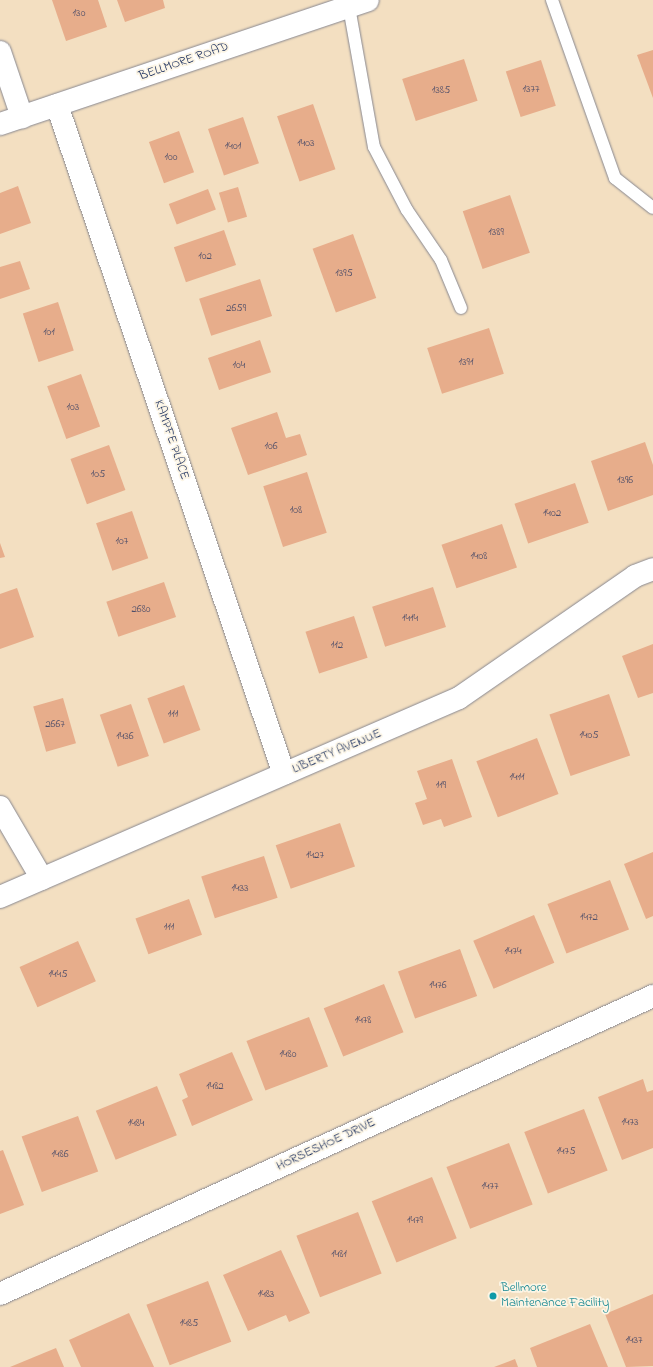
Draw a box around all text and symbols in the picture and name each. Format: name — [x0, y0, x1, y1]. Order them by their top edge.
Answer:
house number: 130 — [73, 6, 85, 20]
street label: BELLMORE ROAD — [137, 39, 231, 85]
house number: 1377 — [522, 82, 540, 96]
house number: 1385 — [432, 83, 450, 97]
house number: 1403 — [297, 136, 315, 150]
house number: 1401 — [225, 139, 241, 153]
house number: 100 — [164, 150, 178, 164]
house number: 1389 — [488, 225, 504, 239]
house number: 102 — [198, 249, 212, 263]
house number: 1395 — [335, 266, 353, 280]
house number: 2659 — [226, 301, 246, 315]
house number: 101 — [43, 325, 55, 339]
house number: 1391 — [459, 355, 473, 369]
house number: 104 — [233, 358, 245, 372]
street label: KAMPFE PLACE — [150, 398, 192, 482]
house number: 103 — [67, 400, 79, 414]
house number: 106 — [264, 439, 278, 453]
house number: 105 — [91, 467, 105, 481]
house number: 1396 — [617, 473, 633, 487]
house number: 108 — [290, 503, 302, 517]
house number: 1402 — [543, 506, 561, 520]
house number: 107 — [116, 534, 128, 548]
house number: 1408 — [471, 549, 487, 563]
house number: 2680 — [131, 602, 151, 616]
house number: 1414 — [402, 611, 418, 625]
house number: 112 — [331, 638, 343, 652]
house number: 111 — [168, 707, 178, 721]
house number: 2667 — [45, 717, 65, 731]
street label: LIBERTY AVENUE — [290, 726, 384, 778]
house number: 1405 — [579, 728, 599, 742]
house number: 1436 — [116, 729, 134, 743]
house number: 1411 — [509, 770, 525, 784]
house number: 119 — [436, 778, 446, 792]
house number: 1427 — [306, 848, 324, 862]
house number: 1433 — [231, 881, 249, 895]
house number: 1472 — [580, 910, 598, 924]
house number: 111 — [164, 920, 174, 934]
house number: 1474 — [504, 944, 522, 958]
house number: 1445 — [49, 967, 67, 981]
house number: 1476 — [429, 978, 447, 992]
house number: 1478 — [355, 1013, 371, 1027]
house number: 1480 — [280, 1047, 296, 1061]
house number: 1482 — [206, 1079, 224, 1093]
street label: HORSESHOE DRIVE — [274, 1115, 378, 1175]
house number: 1473 — [621, 1115, 639, 1129]
house number: 1484 — [128, 1116, 144, 1130]
house number: 1475 — [557, 1144, 575, 1158]
house number: 1486 — [52, 1147, 68, 1161]
house number: 1477 — [481, 1179, 499, 1193]
house number: 1479 — [407, 1213, 423, 1227]
house number: 1481 — [331, 1247, 347, 1261]
place label: Bellmore Maintenance Facility — [501, 1281, 609, 1312]
house number: 1483 — [258, 1287, 274, 1301]
marker: Bellmore Maintenance Facility — [488, 1291, 498, 1301]
house number: 1485 — [180, 1316, 198, 1330]
house number: 1437 — [625, 1333, 643, 1347]

